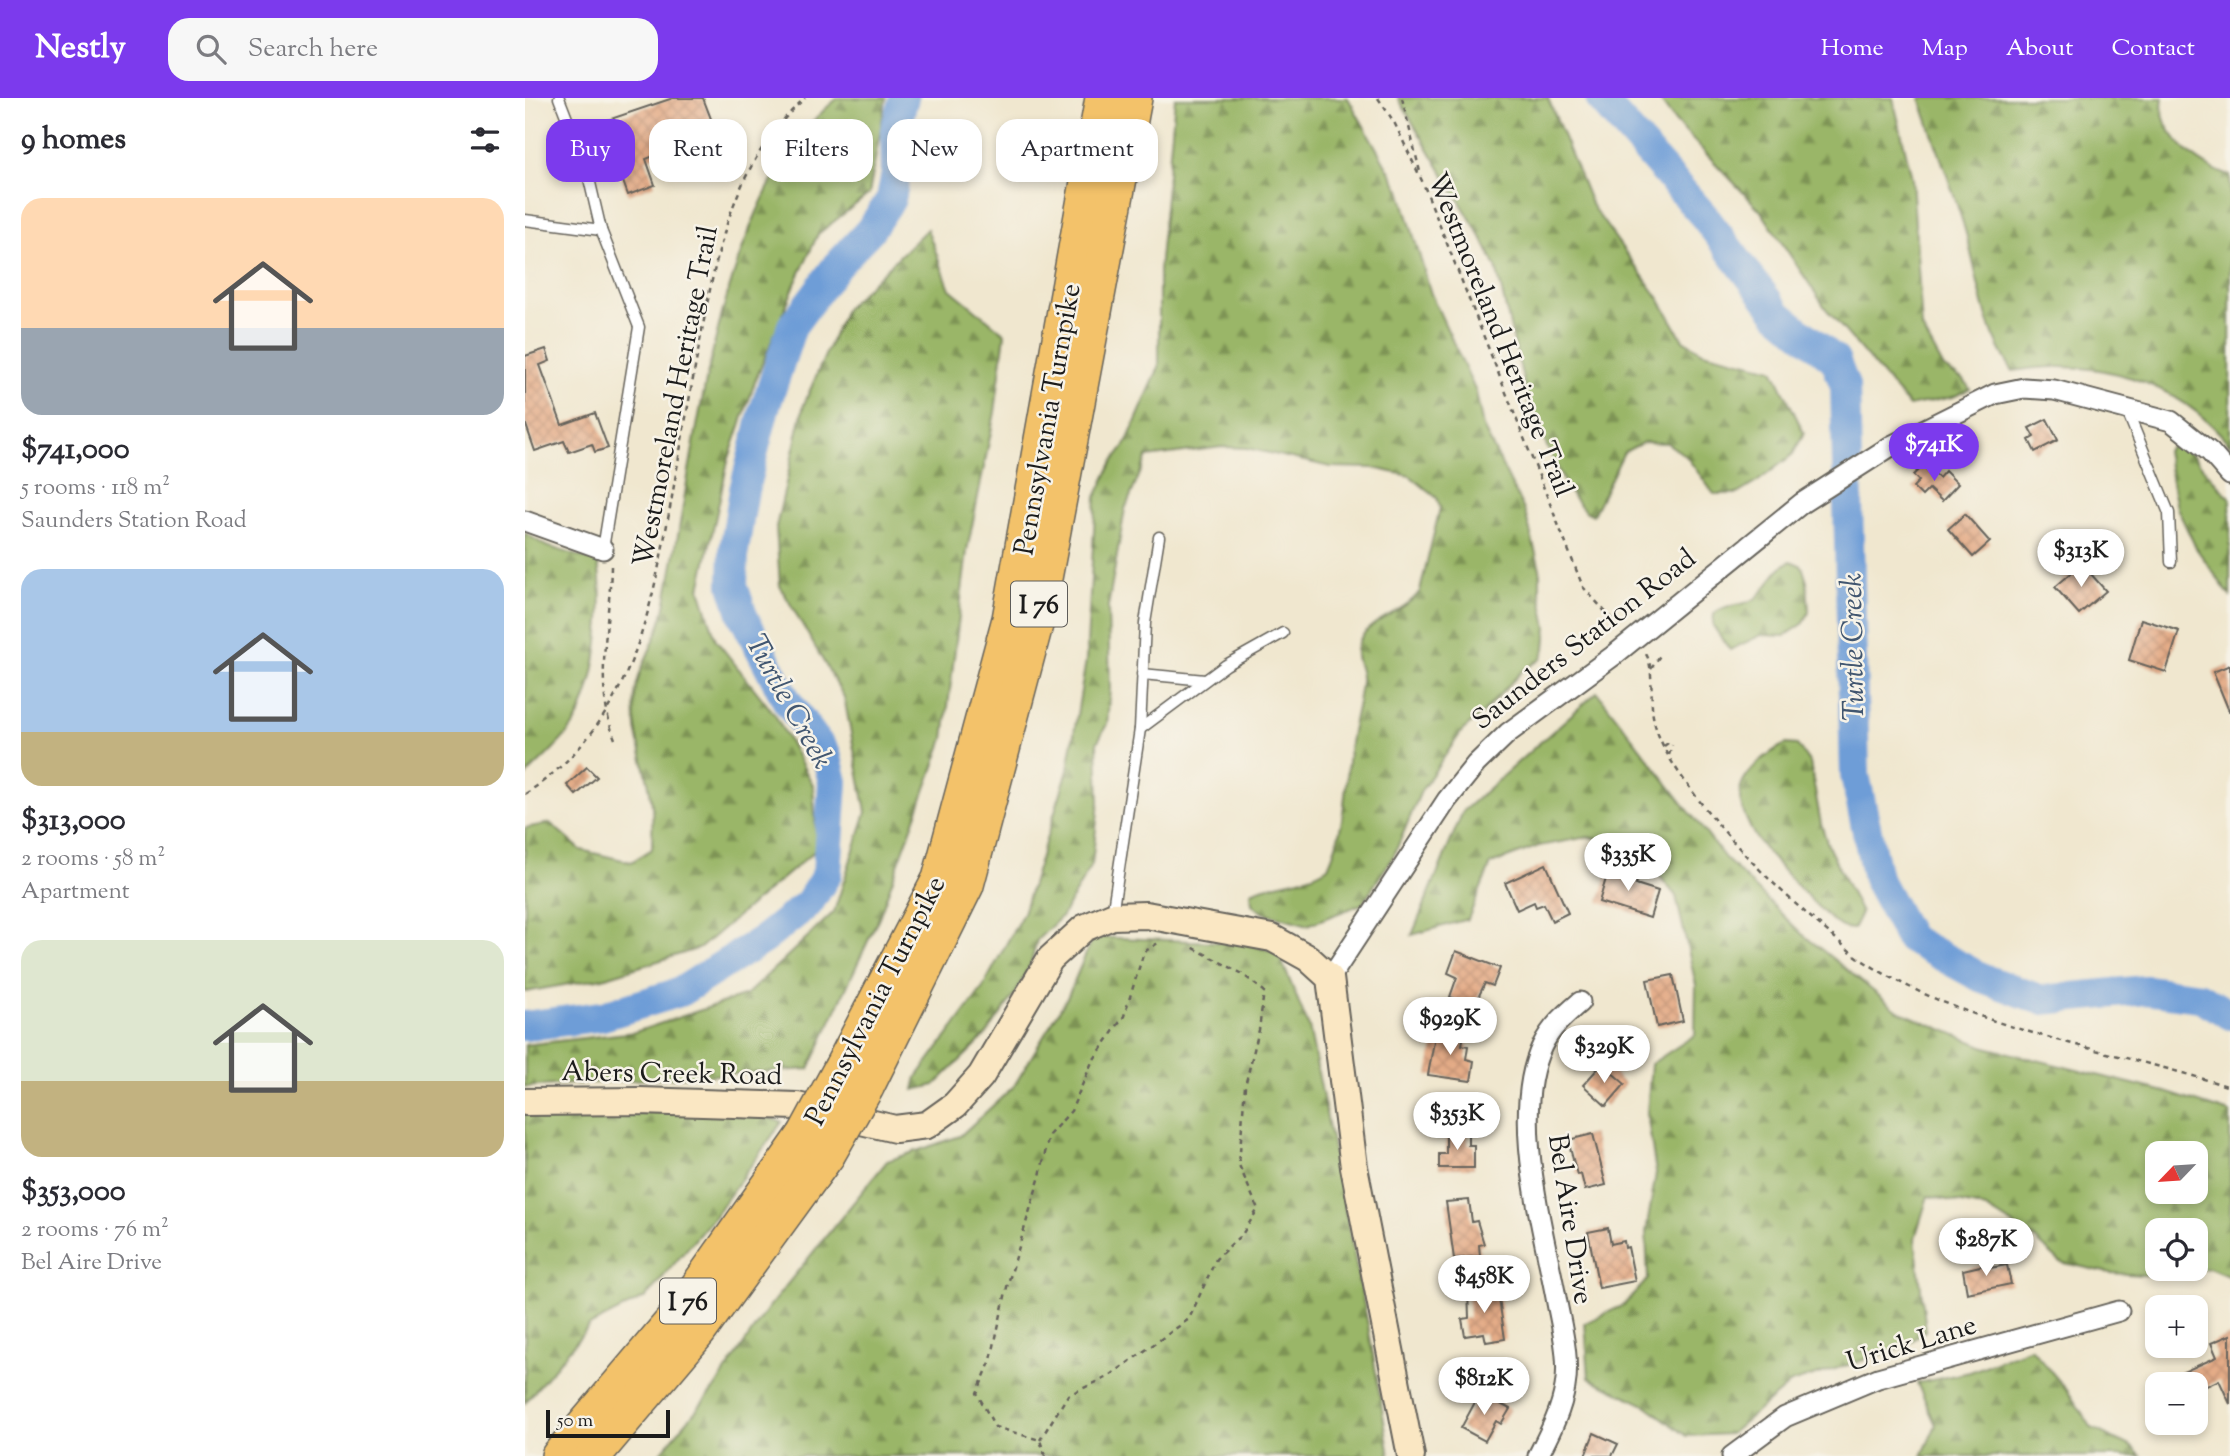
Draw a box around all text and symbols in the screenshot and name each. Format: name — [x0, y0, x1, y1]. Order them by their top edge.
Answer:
search box — [168, 18, 658, 81]
text: Nestly — [35, 25, 126, 73]
icon: search — [192, 30, 230, 68]
text: Search here — [248, 31, 378, 68]
text: Home — [1821, 32, 1884, 66]
text: Map — [1922, 32, 1968, 66]
text: About — [2006, 32, 2073, 66]
text: Contact — [2111, 32, 2195, 66]
text: 9 homes — [21, 119, 126, 162]
chip: Buy — [546, 119, 635, 182]
chip: Rent — [649, 119, 747, 182]
chip: Filters — [761, 119, 873, 182]
chip: New — [887, 119, 982, 182]
chip: Apartment — [996, 119, 1158, 182]
icon: filters — [466, 121, 504, 159]
street label: Westmoreland Heritage Trail — [1416, 167, 1583, 504]
street label: Westmoreland Heritage Trail — [624, 222, 730, 571]
icon: home — [200, 243, 326, 369]
street label: Pennsylvania Turnpike — [1005, 280, 1093, 559]
pin: $741K — [1885, 424, 1983, 483]
text: $741,000 — [21, 429, 130, 472]
text: $741K — [1905, 429, 1963, 462]
text: 5 rooms · 118 m² — [21, 472, 170, 505]
text: Saunders Station Road — [21, 505, 247, 538]
pin: $313K — [2032, 530, 2130, 589]
text: $313K — [2053, 535, 2109, 568]
street label: Saunders Station Road — [1464, 540, 1706, 741]
water label: Turtle Creek — [1832, 573, 1877, 721]
road number: I 76 — [1011, 582, 1067, 626]
icon: home — [200, 614, 326, 740]
water label: Turtle Creek — [733, 627, 842, 777]
text: $313,000 — [21, 800, 126, 843]
pin: $335K — [1579, 834, 1677, 893]
text: $335K — [1600, 839, 1656, 872]
text: 2 rooms · 58 m² — [21, 843, 165, 876]
street label: Pennsylvania Turnpike — [796, 870, 957, 1133]
text: Apartment — [21, 876, 130, 909]
icon: home — [200, 985, 326, 1111]
pin: $929K — [1401, 998, 1499, 1057]
text: $929K — [1419, 1003, 1481, 1036]
pin: $329K — [1555, 1026, 1653, 1085]
text: $329K — [1574, 1031, 1634, 1064]
street label: Abers Creek Road — [561, 1053, 783, 1097]
pin: $353K — [1408, 1093, 1506, 1152]
text: $353K — [1429, 1098, 1485, 1131]
street label: Bel Aire Drive — [1536, 1132, 1602, 1307]
north arrow — [2145, 1141, 2209, 1204]
map controls — [2145, 1141, 2208, 1435]
text: $353,000 — [21, 1171, 126, 1214]
text: 2 rooms · 76 m² — [21, 1214, 169, 1247]
pin: $287K — [1937, 1218, 2035, 1278]
button: locate — [2145, 1218, 2208, 1281]
text: $287K — [1955, 1224, 2017, 1257]
text: Bel Aire Drive — [21, 1247, 162, 1280]
pin: $458K — [1435, 1256, 1533, 1315]
text: $458K — [1454, 1261, 1514, 1294]
road number: I 76 — [660, 1278, 716, 1324]
button: + — [2145, 1295, 2208, 1358]
street label: Urick Lane — [1842, 1306, 1982, 1384]
pin: $812K — [1435, 1358, 1533, 1417]
text: $812K — [1455, 1363, 1514, 1396]
button: − — [2145, 1372, 2208, 1435]
scale bar — [546, 1407, 670, 1439]
text: 50 m — [557, 1408, 593, 1435]

